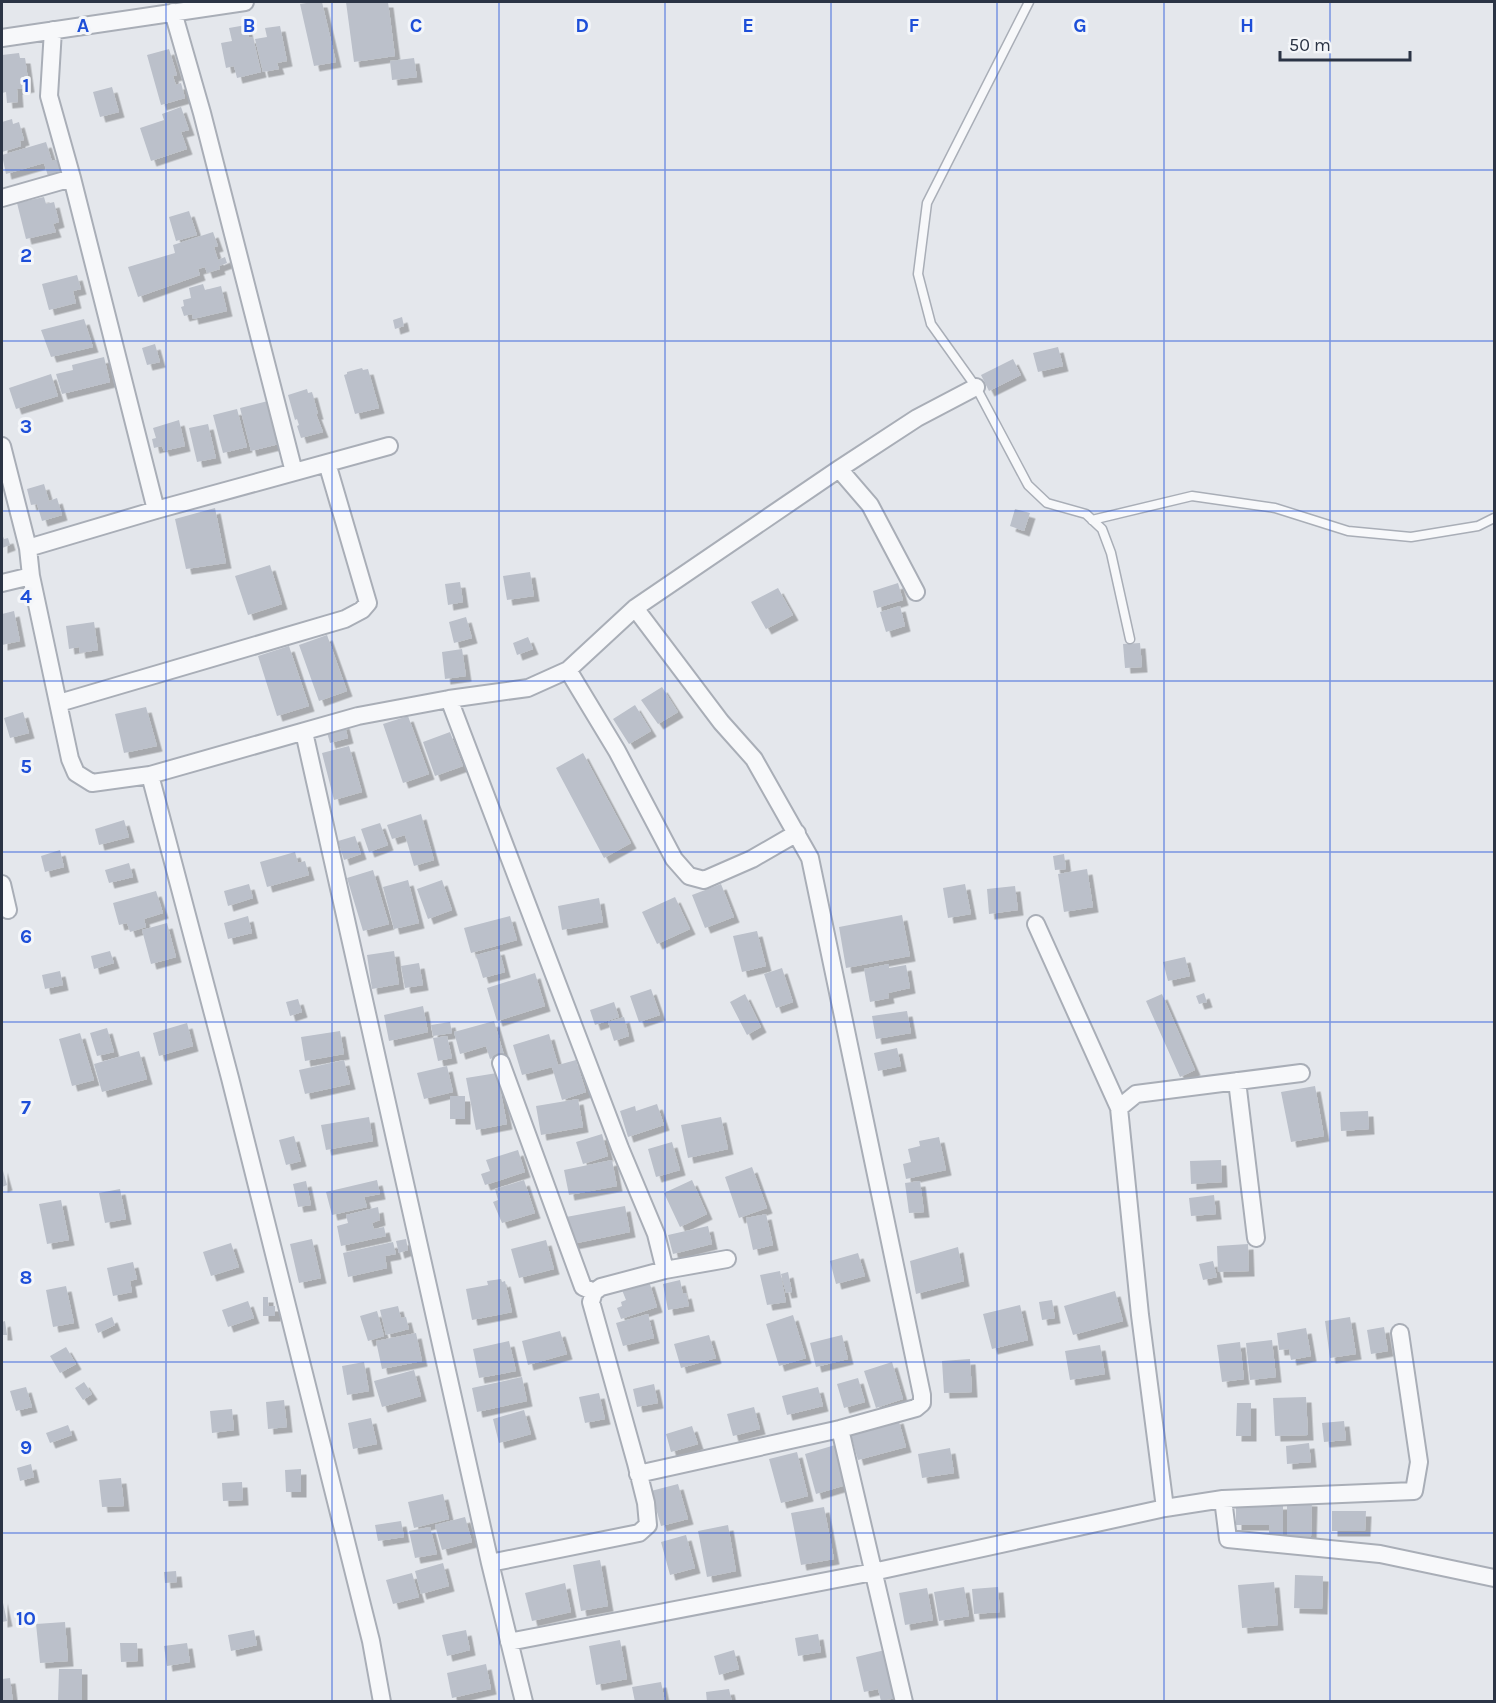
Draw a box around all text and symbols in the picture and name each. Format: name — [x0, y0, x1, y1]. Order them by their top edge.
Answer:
text: A — [77, 14, 90, 37]
text: B — [243, 14, 255, 37]
text: C — [410, 14, 422, 37]
text: D — [575, 14, 589, 37]
text: E — [742, 14, 754, 37]
text: F — [909, 14, 920, 37]
text: G — [1073, 14, 1087, 37]
text: H — [1240, 14, 1254, 37]
scale bar — [1280, 24, 1410, 62]
text: 50 m — [1289, 34, 1331, 56]
text: 1 — [22, 74, 30, 97]
text: 2 — [20, 244, 32, 267]
text: 3 — [20, 415, 32, 438]
text: 4 — [20, 585, 32, 608]
text: 5 — [20, 755, 32, 778]
text: 6 — [20, 925, 32, 948]
text: 7 — [21, 1096, 31, 1119]
text: 8 — [20, 1266, 32, 1289]
text: 9 — [20, 1436, 32, 1459]
text: 10 — [16, 1607, 36, 1630]

